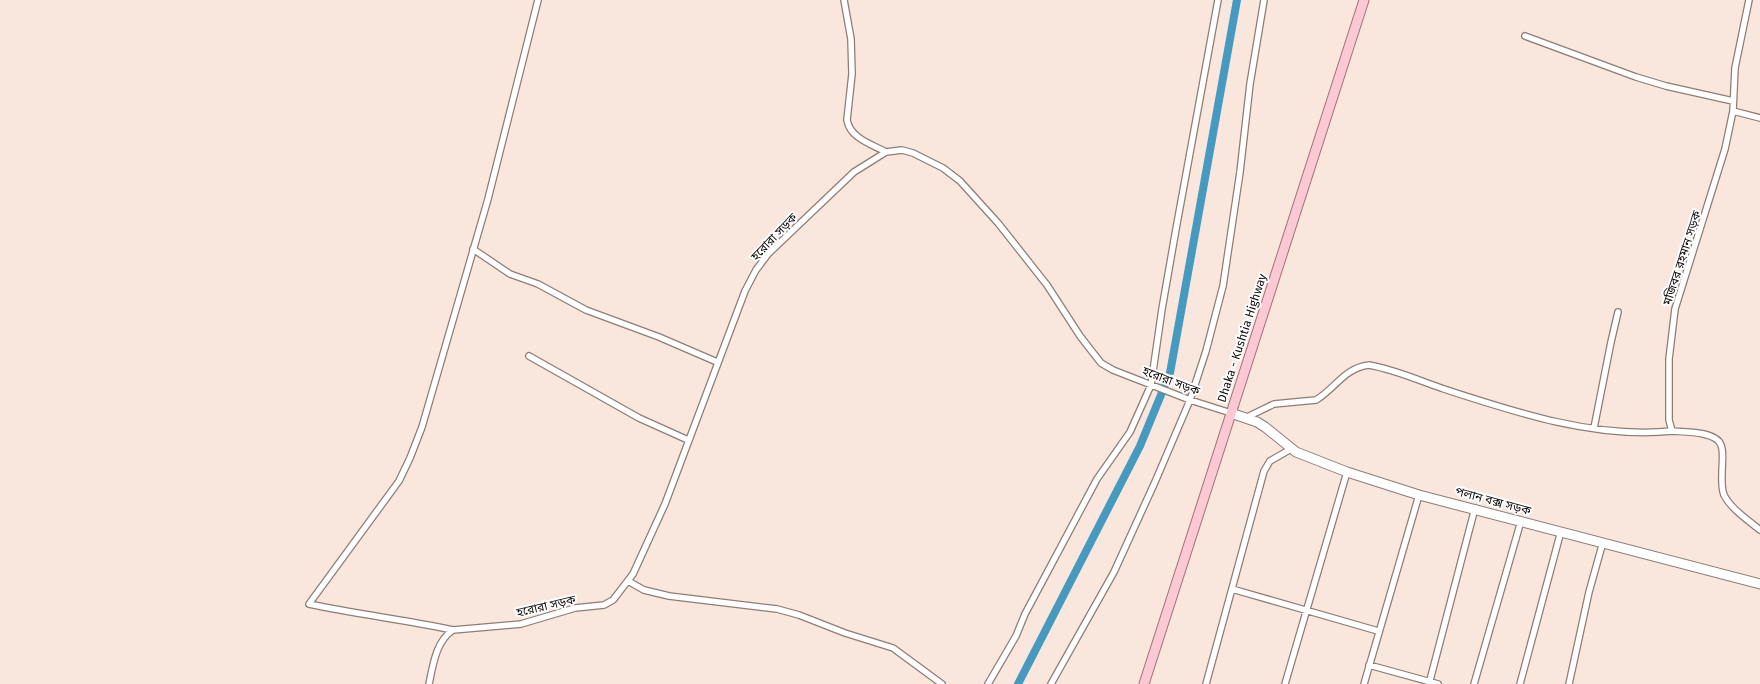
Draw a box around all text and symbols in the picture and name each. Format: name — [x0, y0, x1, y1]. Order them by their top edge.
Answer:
street label: মজিবর রহমান সড়ক — [1659, 208, 1704, 308]
street label: হরোরা সড়ক — [747, 210, 800, 264]
street label: Dhaka - Kushtia Highway — [1215, 272, 1269, 404]
street label: হরোরা সড়ক — [1139, 363, 1202, 398]
street label: পলান বক্স সড়ক — [1454, 484, 1533, 518]
street label: হরোরা সড়ক — [514, 592, 577, 620]

